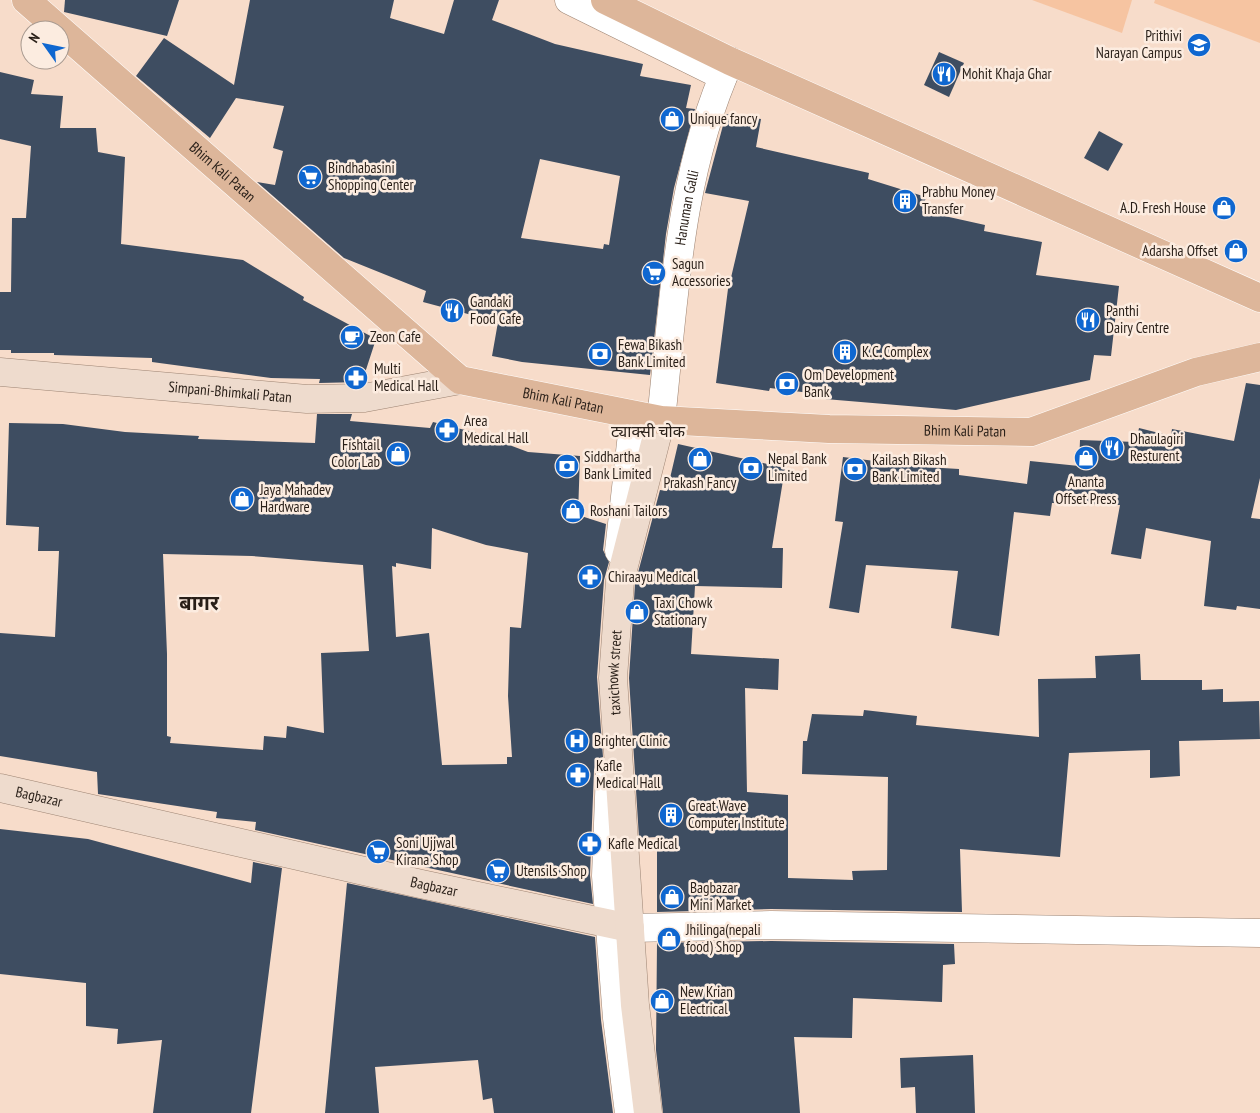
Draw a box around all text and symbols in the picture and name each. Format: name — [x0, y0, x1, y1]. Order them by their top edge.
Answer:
north arrow — [20, 20, 70, 70]
place label: Prithivi Narayan Campus — [1096, 26, 1182, 62]
text: N — [24, 30, 44, 46]
school or university icon: Prithivi Narayan Campus — [1186, 32, 1212, 58]
restaurant icon: Mohit Khaja Ghar — [931, 61, 957, 87]
place label: Mohit Khaja Ghar — [962, 64, 1053, 83]
shop icon: Unique fancy — [659, 106, 685, 132]
place label: Unique fancy — [690, 109, 758, 128]
street label: Bhim Kali Patan — [186, 137, 260, 206]
place label: Bindhabasini Shopping Center — [328, 158, 414, 194]
supermarket icon: Bindhabasini Shopping Center — [297, 164, 323, 190]
street label: Hanuman Galli — [670, 168, 703, 247]
place label: Prabhu Money Transfer — [922, 182, 996, 218]
building icon: Prabhu Money Transfer — [892, 188, 918, 214]
shop icon: A.D. Fresh House — [1211, 195, 1237, 221]
place label: A.D. Fresh House — [1120, 198, 1206, 217]
shop icon: Adarsha Offset — [1223, 238, 1249, 264]
place label: Adarsha Offset — [1142, 241, 1218, 260]
place label: Sagun Accessories — [672, 254, 731, 290]
supermarket icon: Sagun Accessories — [641, 260, 667, 286]
place label: Gandaki Food Cafe — [470, 292, 521, 328]
restaurant icon: Gandaki Food Cafe — [439, 298, 465, 324]
place label: Panthi Dairy Centre — [1106, 301, 1169, 337]
restaurant icon: Panthi Dairy Centre — [1075, 307, 1101, 333]
cafe icon: Zeon Cafe — [339, 324, 365, 350]
place label: Zeon Cafe — [370, 327, 421, 346]
place label: Fewa Bikash Bank Limited — [618, 335, 686, 371]
building icon: K.C. Complex — [832, 339, 858, 365]
bank icon: Fewa Bikash Bank Limited — [587, 341, 613, 367]
place label: K.C. Complex — [862, 342, 929, 361]
place label: Multi Medical Hall — [374, 359, 439, 395]
pharmacy icon: Multi Medical Hall — [343, 365, 369, 391]
place label: Om Development Bank — [804, 365, 894, 401]
bank icon: Om Development Bank — [774, 371, 800, 397]
street label: Simpani-Bhimkali Patan — [168, 377, 293, 407]
street label: Bhim Kali Patan — [521, 383, 605, 417]
place label: Area Medical Hall — [464, 411, 529, 447]
pharmacy icon: Area Medical Hall — [434, 417, 460, 443]
street label: Bhim Kali Patan — [924, 420, 1006, 441]
district label: ट्याक्सी चोक — [611, 421, 686, 441]
place label: Dhaulagiri Resturent — [1130, 429, 1184, 465]
place label: Fishtail Color Lab — [331, 435, 381, 471]
restaurant icon: Dhaulagiri Resturent — [1099, 435, 1125, 461]
shop icon: Fishtail Color Lab — [385, 441, 411, 467]
shop icon: Ananta Offset Press — [1073, 445, 1099, 471]
shop icon: Prakash Fancy — [687, 446, 713, 472]
place label: Siddhartha Bank Limited — [584, 447, 652, 483]
place label: Nepal Bank Limited — [768, 449, 827, 485]
place label: Kailash Bikash Bank Limited — [872, 450, 947, 486]
bank icon: Siddhartha Bank Limited — [554, 453, 580, 479]
bank icon: Nepal Bank Limited — [738, 455, 764, 481]
bank icon: Kailash Bikash Bank Limited — [842, 456, 868, 482]
place label: Ananta Offset Press — [1055, 472, 1117, 508]
place label: Prakash Fancy — [664, 473, 737, 492]
place label: Jaya Mahadev Hardware — [259, 480, 331, 516]
shop icon: Jaya Mahadev Hardware — [229, 486, 255, 512]
shop icon: Roshani Tailors — [560, 498, 586, 524]
place label: Roshani Tailors — [590, 501, 667, 520]
pharmacy icon: Chiraayu Medical — [577, 564, 603, 590]
place label: Chiraayu Medical — [608, 567, 697, 586]
district label: बागर — [179, 590, 220, 616]
place label: Taxi Chowk Stationary — [654, 593, 713, 629]
shop icon: Taxi Chowk Stationary — [624, 599, 650, 625]
street label: taxichowk street — [603, 629, 625, 716]
hospital icon: Brighter Clinic — [564, 728, 590, 754]
place label: Brighter Clinic — [594, 731, 668, 750]
place label: Kafle Medical Hall — [596, 756, 661, 792]
pharmacy icon: Kafle Medical Hall — [565, 762, 591, 788]
street label: Bagbazar — [14, 782, 65, 811]
place label: Great Wave Computer Institute — [688, 796, 785, 832]
building icon: Great Wave Computer Institute — [658, 802, 684, 828]
pharmacy icon: Kafle Medical — [577, 831, 603, 857]
place label: Soni Ujjwal Kirana Shop — [396, 833, 459, 869]
place label: Kafle Medical — [608, 834, 678, 853]
supermarket icon: Soni Ujjwal Kirana Shop — [365, 839, 391, 865]
supermarket icon: Utensils Shop — [485, 858, 511, 884]
place label: Utensils Shop — [516, 861, 587, 880]
street label: Bagbazar — [409, 872, 460, 901]
place label: Bagbazar Mini Market — [690, 878, 752, 914]
shop icon: Bagbazar Mini Market — [659, 884, 685, 910]
place label: Jhilinga(nepali food) Shop — [685, 920, 761, 956]
shop icon: Jhilinga(nepali food) Shop — [656, 926, 682, 952]
place label: New Krian Electrical — [680, 982, 733, 1018]
shop icon: New Krian Electrical — [649, 988, 675, 1014]

